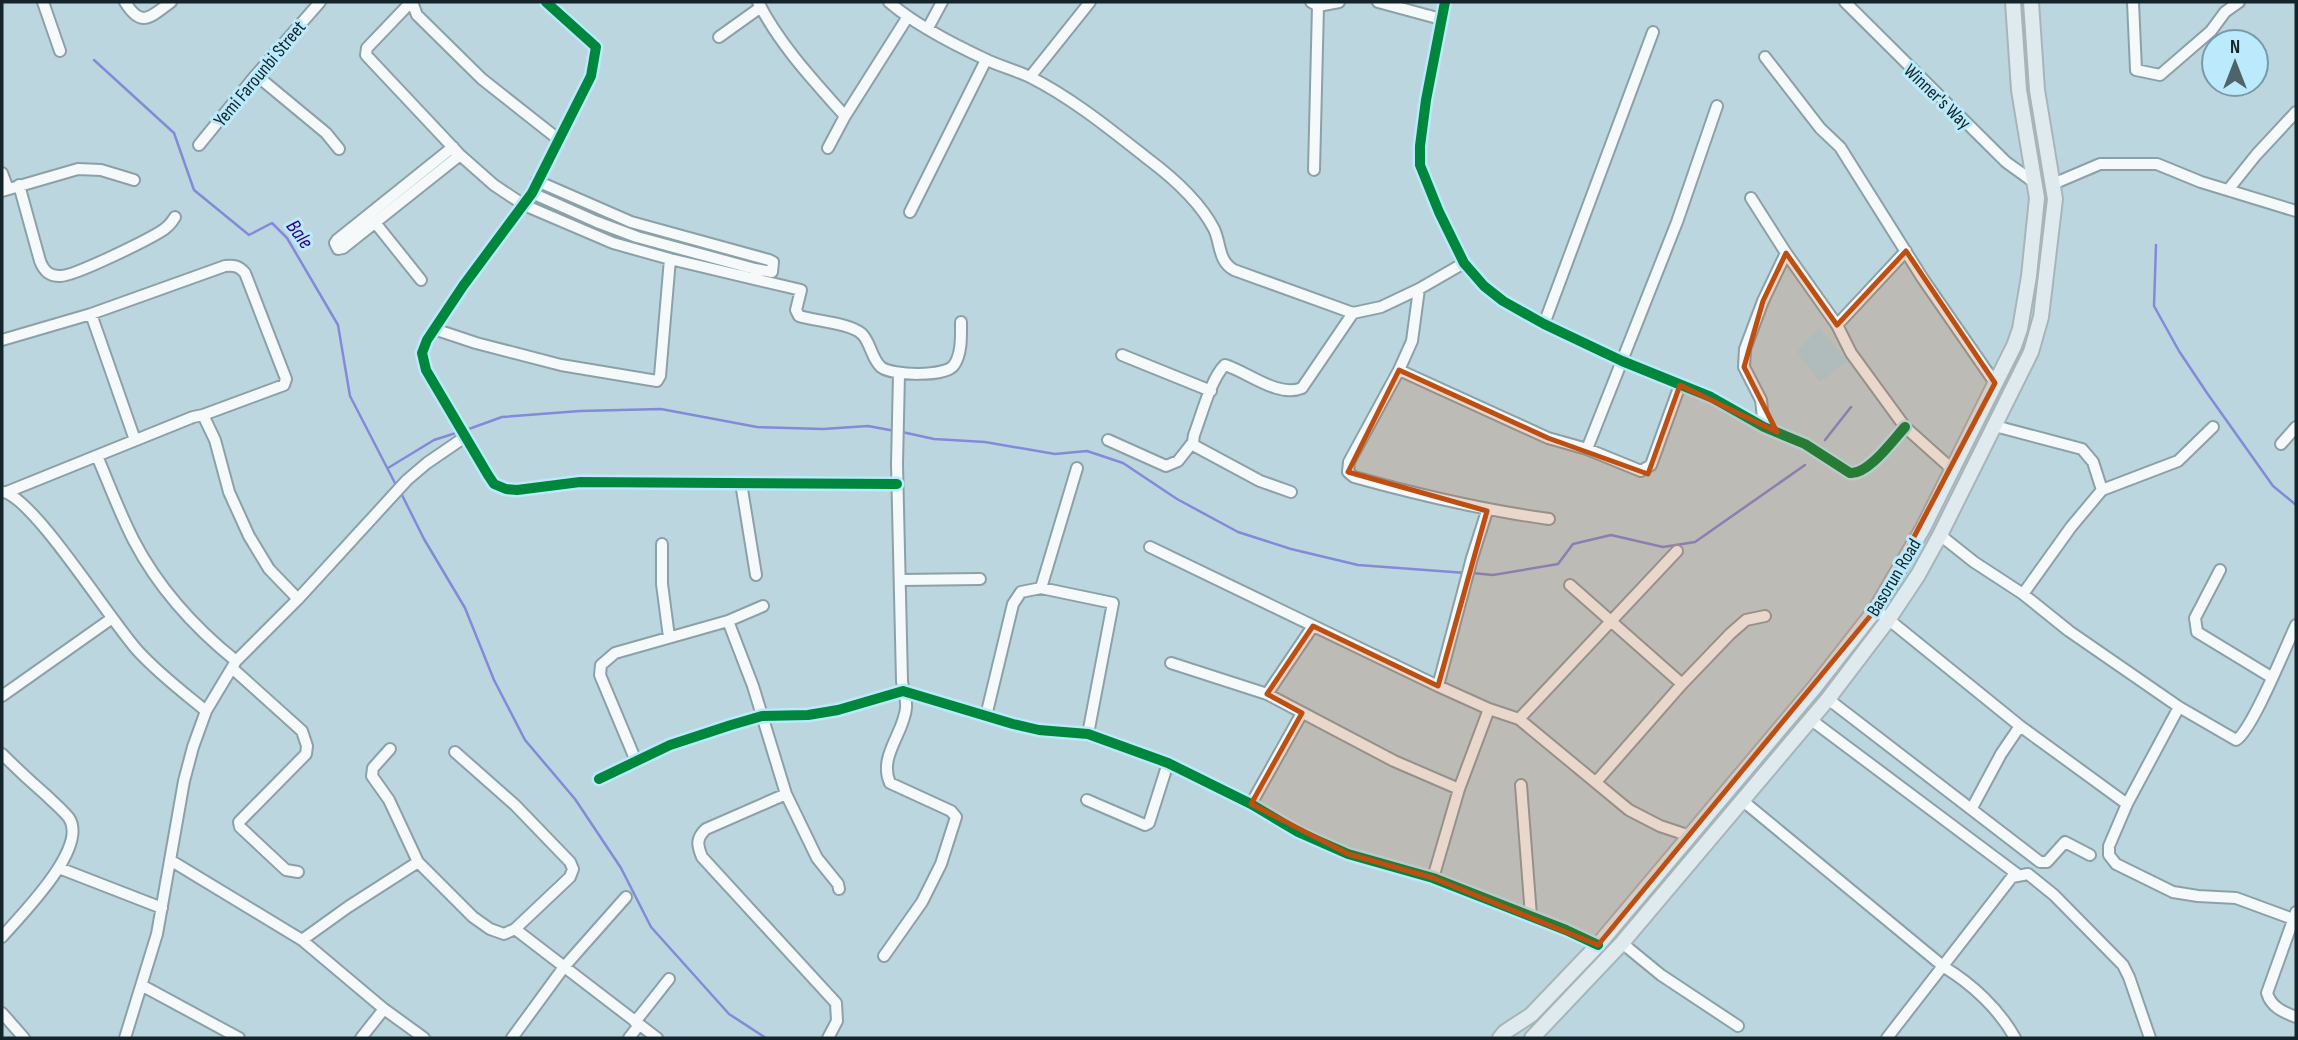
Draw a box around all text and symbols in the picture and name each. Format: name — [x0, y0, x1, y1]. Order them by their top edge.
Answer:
street label: Yemi Farounbi Street — [209, 16, 311, 132]
north arrow — [2200, 28, 2270, 98]
text: N — [2230, 36, 2240, 59]
street label: Winner's Way — [1899, 59, 1976, 135]
water label: Bale — [281, 215, 318, 254]
street label: Basorun Road — [1862, 535, 1926, 621]

